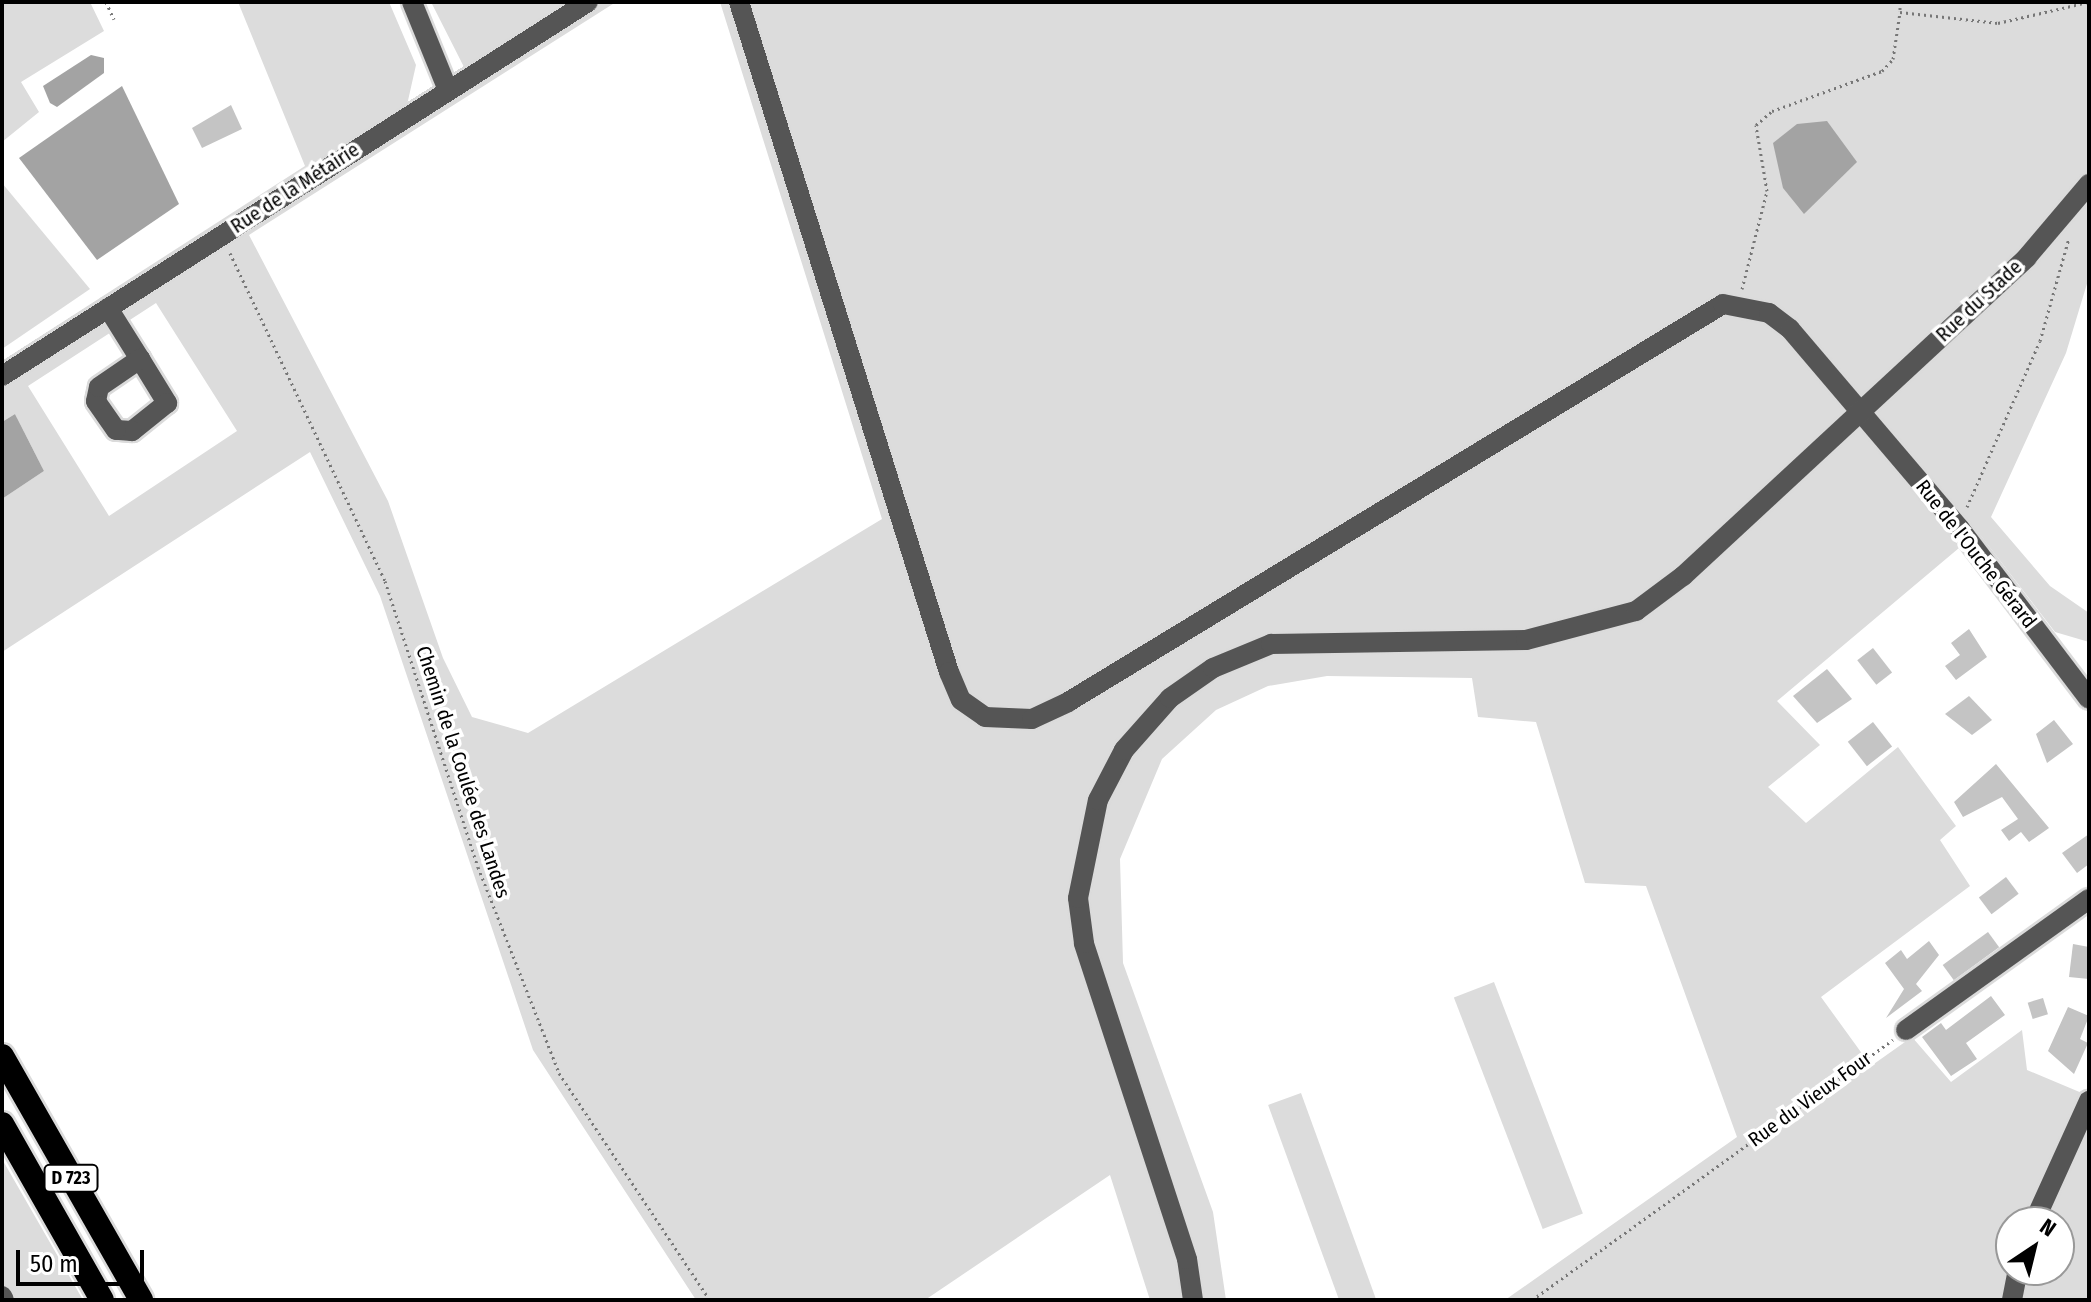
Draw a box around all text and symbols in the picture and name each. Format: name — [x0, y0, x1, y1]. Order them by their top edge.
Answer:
street label: Rue de la Métairie — [226, 138, 364, 238]
street label: Rue du Stade — [1931, 255, 2027, 347]
street label: Rue de l'Ouche Gérard — [1911, 475, 2041, 633]
street label: Chemin de la Coulée des Landes — [411, 643, 515, 901]
street label: Rue du Vieux Four — [1744, 1046, 1876, 1152]
road number: D 723 — [43, 1164, 99, 1192]
north arrow — [1995, 1206, 2075, 1286]
text: N — [2035, 1213, 2061, 1242]
scale bar — [20, 1234, 148, 1284]
text: 50 m — [30, 1250, 78, 1278]

